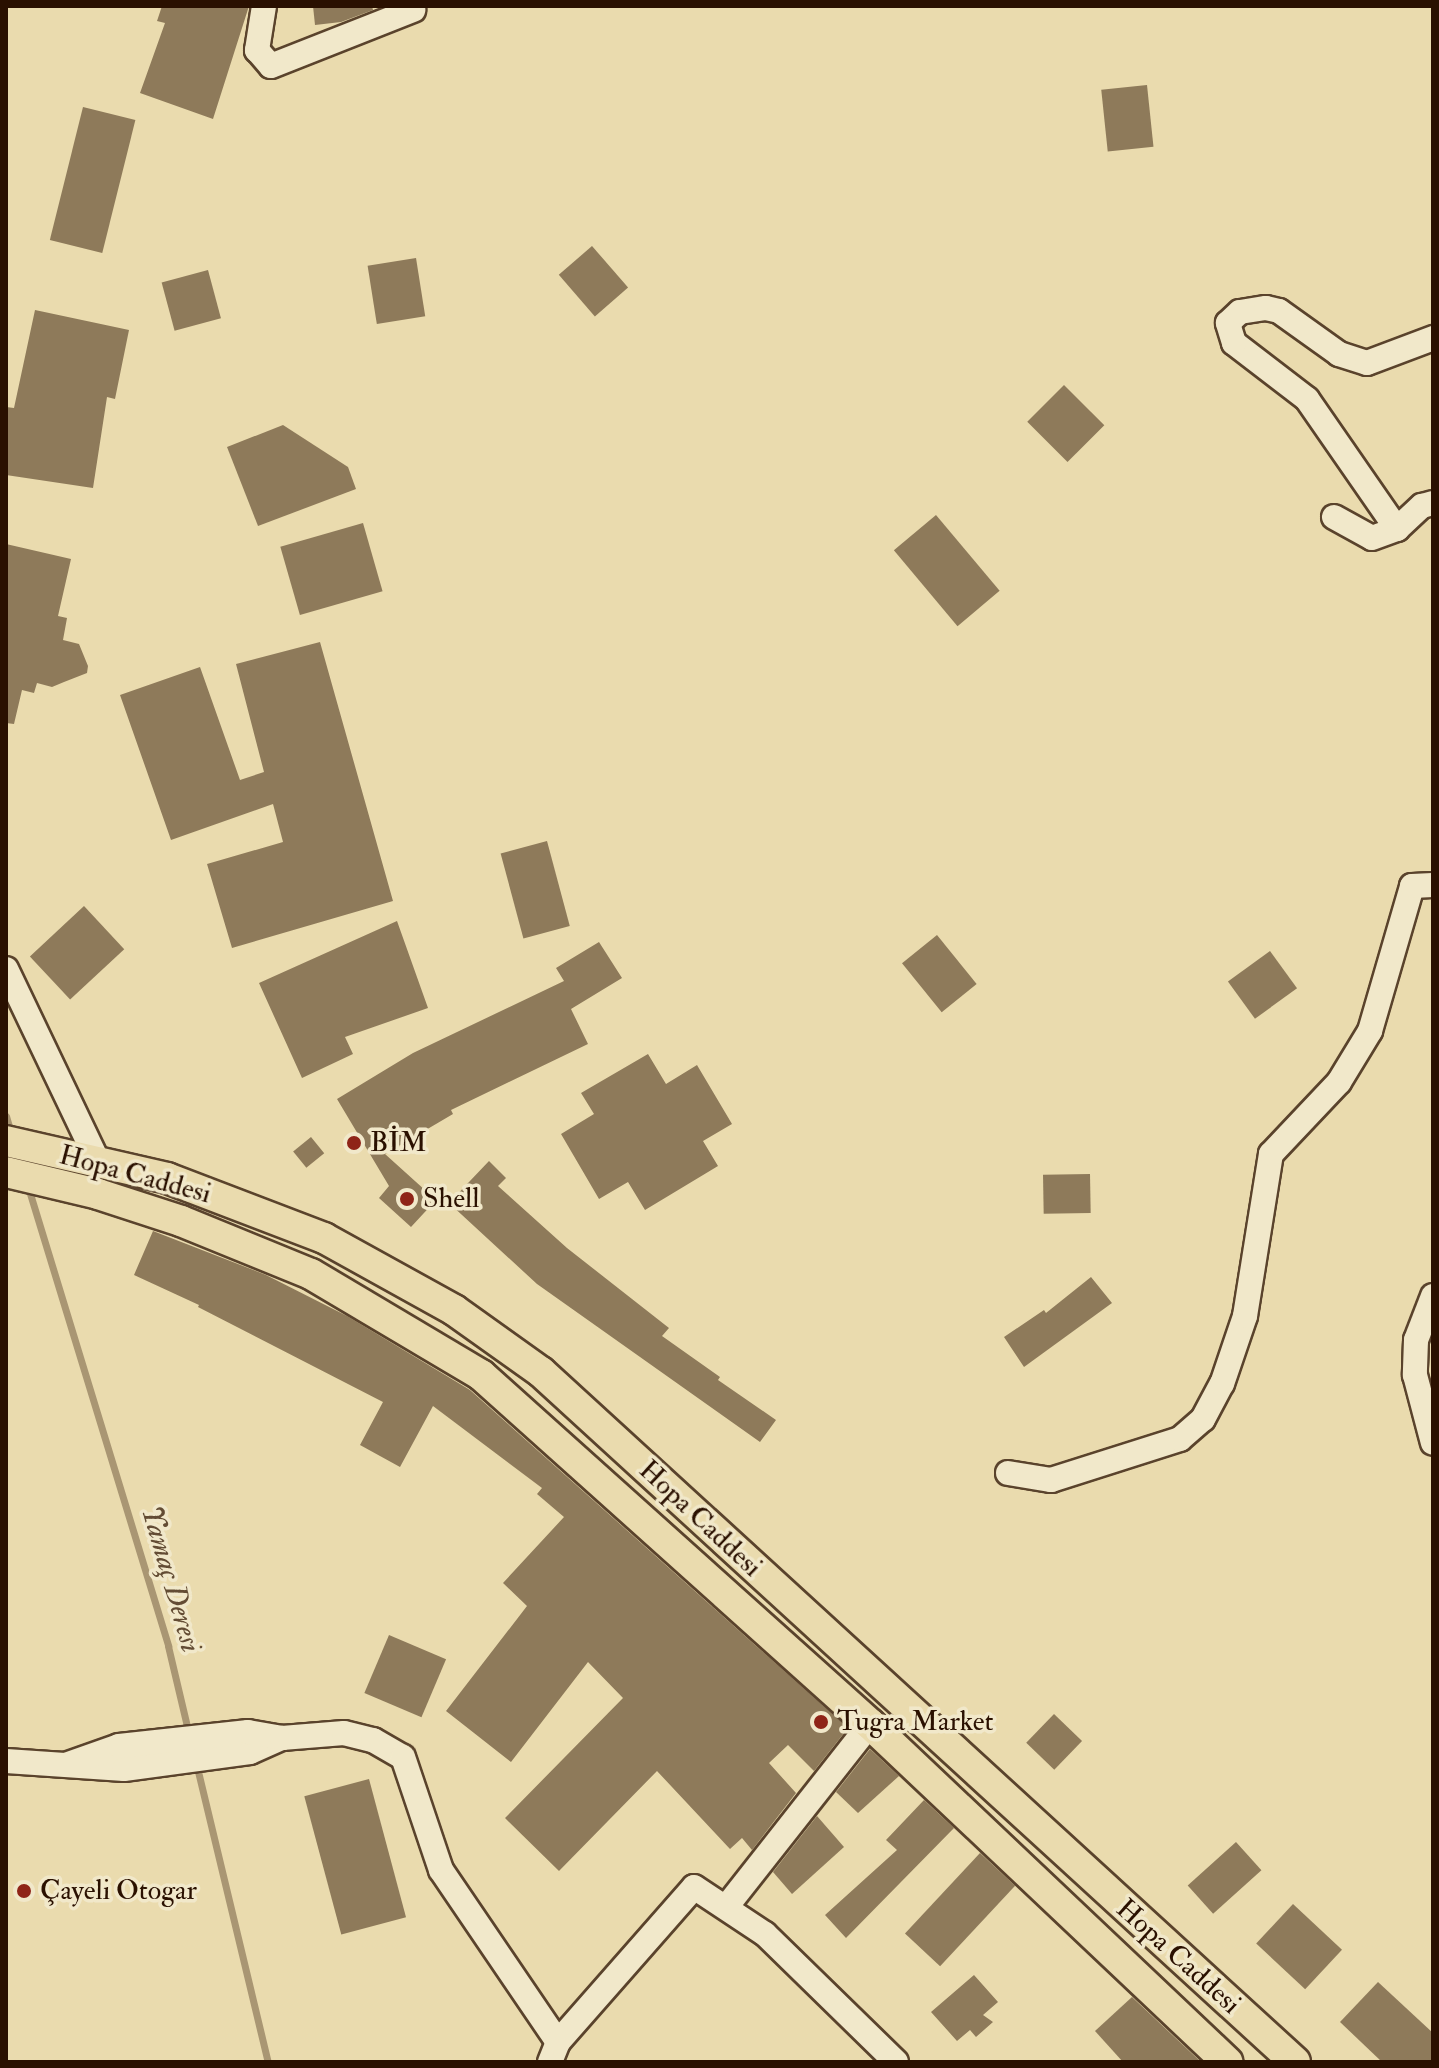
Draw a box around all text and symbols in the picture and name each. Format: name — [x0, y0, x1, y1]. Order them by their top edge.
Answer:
place label: BİM — [370, 1126, 427, 1160]
marker: BİM — [345, 1134, 363, 1152]
street label: Hopa Caddesi — [55, 1139, 215, 1211]
place label: Shell — [423, 1182, 479, 1216]
marker: Shell — [398, 1190, 416, 1208]
street label: Hopa Caddesi — [632, 1454, 768, 1584]
water label: Yamaç Deresi — [133, 1502, 209, 1656]
place label: Tugra Market — [837, 1705, 994, 1739]
marker: Tugra Market — [812, 1713, 830, 1731]
place label: Çayeli Otogar — [40, 1874, 197, 1908]
marker: Çayeli Otogar — [15, 1882, 33, 1900]
street label: Hopa Caddesi — [1109, 1892, 1247, 2022]

